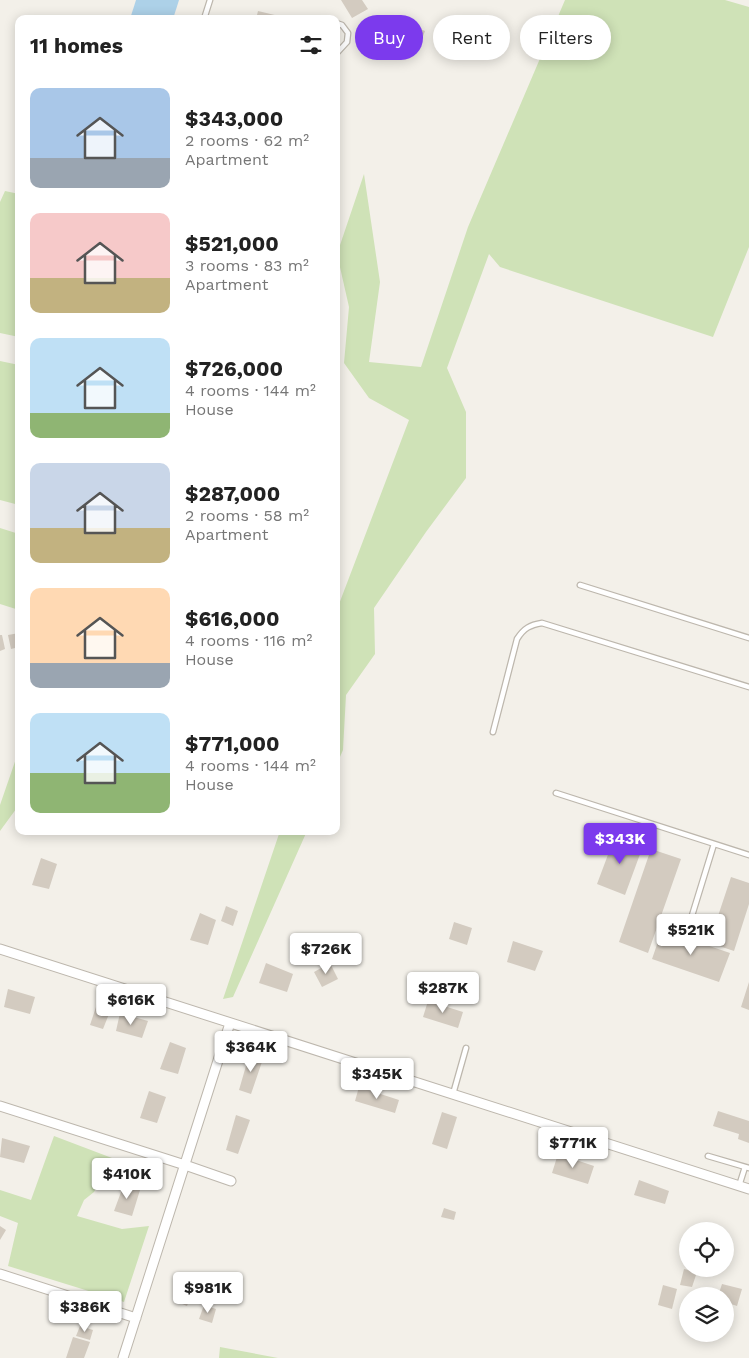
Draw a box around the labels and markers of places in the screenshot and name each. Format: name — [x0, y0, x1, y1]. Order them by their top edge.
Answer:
pin: $343K — [585, 822, 655, 865]
pin: $521K — [656, 914, 726, 956]
pin: $726K — [291, 932, 361, 975]
pin: $287K — [408, 972, 478, 1014]
pin: $616K — [96, 984, 166, 1026]
pin: $364K — [216, 1030, 286, 1073]
pin: $345K — [342, 1058, 412, 1100]
pin: $771K — [538, 1126, 608, 1169]
pin: $410K — [92, 1158, 162, 1200]
pin: $981K — [173, 1272, 243, 1314]
pin: $386K — [50, 1290, 120, 1333]

